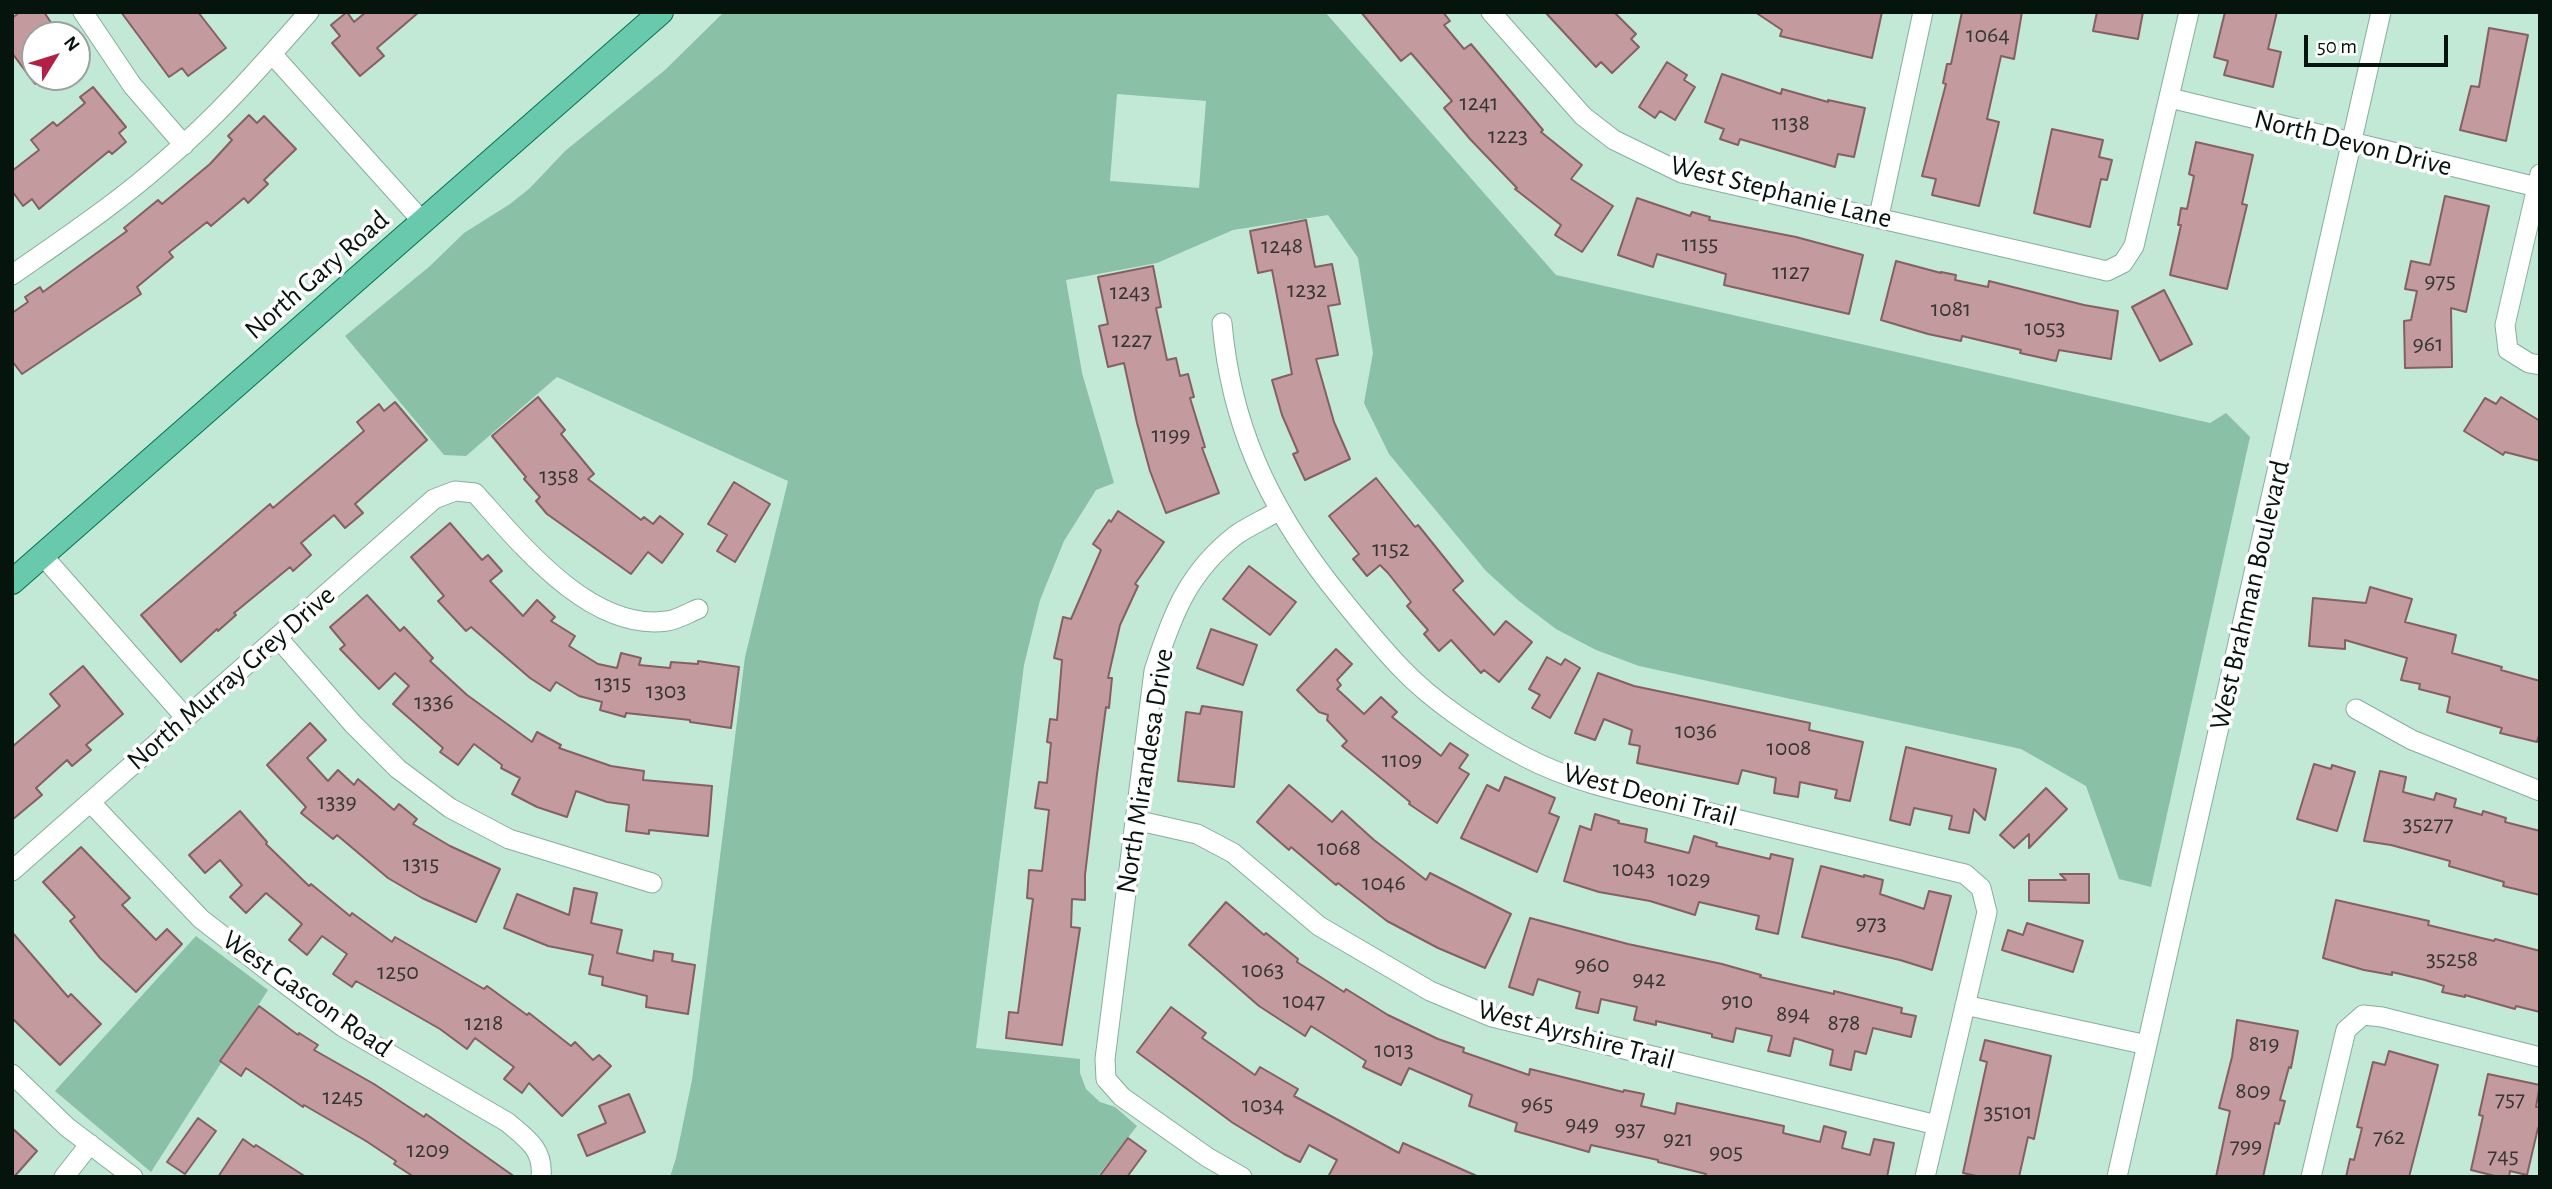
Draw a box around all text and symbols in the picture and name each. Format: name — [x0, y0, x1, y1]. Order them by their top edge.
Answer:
north arrow — [21, 21, 91, 91]
house number: 1064 — [1966, 21, 2010, 49]
scale bar — [2307, 21, 2450, 65]
text: N — [60, 33, 83, 55]
text: 50 m — [2317, 36, 2357, 57]
house number: 1241 — [1460, 89, 1498, 117]
street label: North Devon Drive — [2251, 102, 2455, 184]
house number: 1138 — [1772, 109, 1810, 137]
house number: 1223 — [1488, 122, 1528, 150]
street label: West Stephanie Lane — [1667, 148, 1895, 236]
street label: North Gary Road — [238, 203, 396, 347]
house number: 1155 — [1682, 230, 1718, 258]
house number: 1248 — [1261, 232, 1303, 260]
house number: 1127 — [1772, 258, 1810, 286]
house number: 975 — [2424, 267, 2456, 295]
house number: 1232 — [1287, 276, 1327, 304]
house number: 1243 — [1110, 278, 1150, 306]
house number: 1081 — [1931, 295, 1971, 323]
house number: 1053 — [2025, 314, 2065, 342]
house number: 1227 — [1112, 326, 1152, 354]
house number: 961 — [2413, 330, 2443, 358]
house number: 1199 — [1151, 421, 1191, 449]
street label: West Brahman Boulevard — [2203, 457, 2297, 733]
house number: 1358 — [539, 462, 579, 490]
house number: 1152 — [1372, 535, 1410, 563]
street label: North Murray Grey Drive — [120, 579, 342, 777]
street label: North Mirandesa Drive — [1109, 646, 1181, 896]
house number: 1315 — [595, 669, 631, 697]
house number: 1303 — [646, 677, 686, 705]
house number: 1336 — [414, 688, 454, 716]
house number: 1036 — [1675, 717, 1717, 745]
house number: 1008 — [1767, 734, 1811, 762]
house number: 1109 — [1382, 746, 1422, 774]
street label: West Deoni Trail — [1560, 756, 1740, 834]
house number: 1339 — [317, 788, 357, 816]
house number: 35277 — [2403, 810, 2453, 838]
house number: 1068 — [1317, 834, 1361, 862]
house number: 1315 — [403, 850, 439, 878]
house number: 1043 — [1613, 855, 1655, 883]
house number: 1029 — [1667, 865, 1711, 893]
house number: 1046 — [1362, 869, 1406, 897]
house number: 973 — [1855, 909, 1887, 937]
street label: West Gascon Road — [216, 923, 398, 1065]
house number: 35258 — [2426, 945, 2478, 973]
house number: 960 — [1574, 951, 1610, 979]
house number: 1063 — [1242, 956, 1284, 984]
house number: 1250 — [377, 958, 419, 986]
house number: 942 — [1632, 965, 1666, 993]
house number: 1047 — [1283, 987, 1325, 1015]
house number: 910 — [1721, 987, 1753, 1015]
street label: West Ayrshire Trail — [1474, 993, 1678, 1077]
house number: 894 — [1776, 1000, 1810, 1028]
house number: 1218 — [465, 1009, 503, 1037]
house number: 878 — [1828, 1009, 1860, 1037]
house number: 819 — [2249, 1030, 2279, 1058]
house number: 1013 — [1374, 1036, 1414, 1064]
house number: 809 — [2235, 1077, 2271, 1105]
house number: 1245 — [323, 1083, 363, 1111]
house number: 757 — [2495, 1085, 2525, 1113]
house number: 965 — [1521, 1090, 1553, 1118]
house number: 1034 — [1242, 1091, 1284, 1119]
house number: 35101 — [1983, 1098, 2033, 1126]
house number: 949 — [1565, 1110, 1599, 1138]
house number: 937 — [1614, 1115, 1646, 1143]
house number: 762 — [2373, 1123, 2405, 1151]
house number: 921 — [1663, 1125, 1693, 1153]
house number: 799 — [2230, 1132, 2262, 1160]
house number: 1209 — [406, 1136, 450, 1164]
house number: 905 — [1709, 1138, 1743, 1166]
house number: 745 — [2487, 1142, 2519, 1170]

